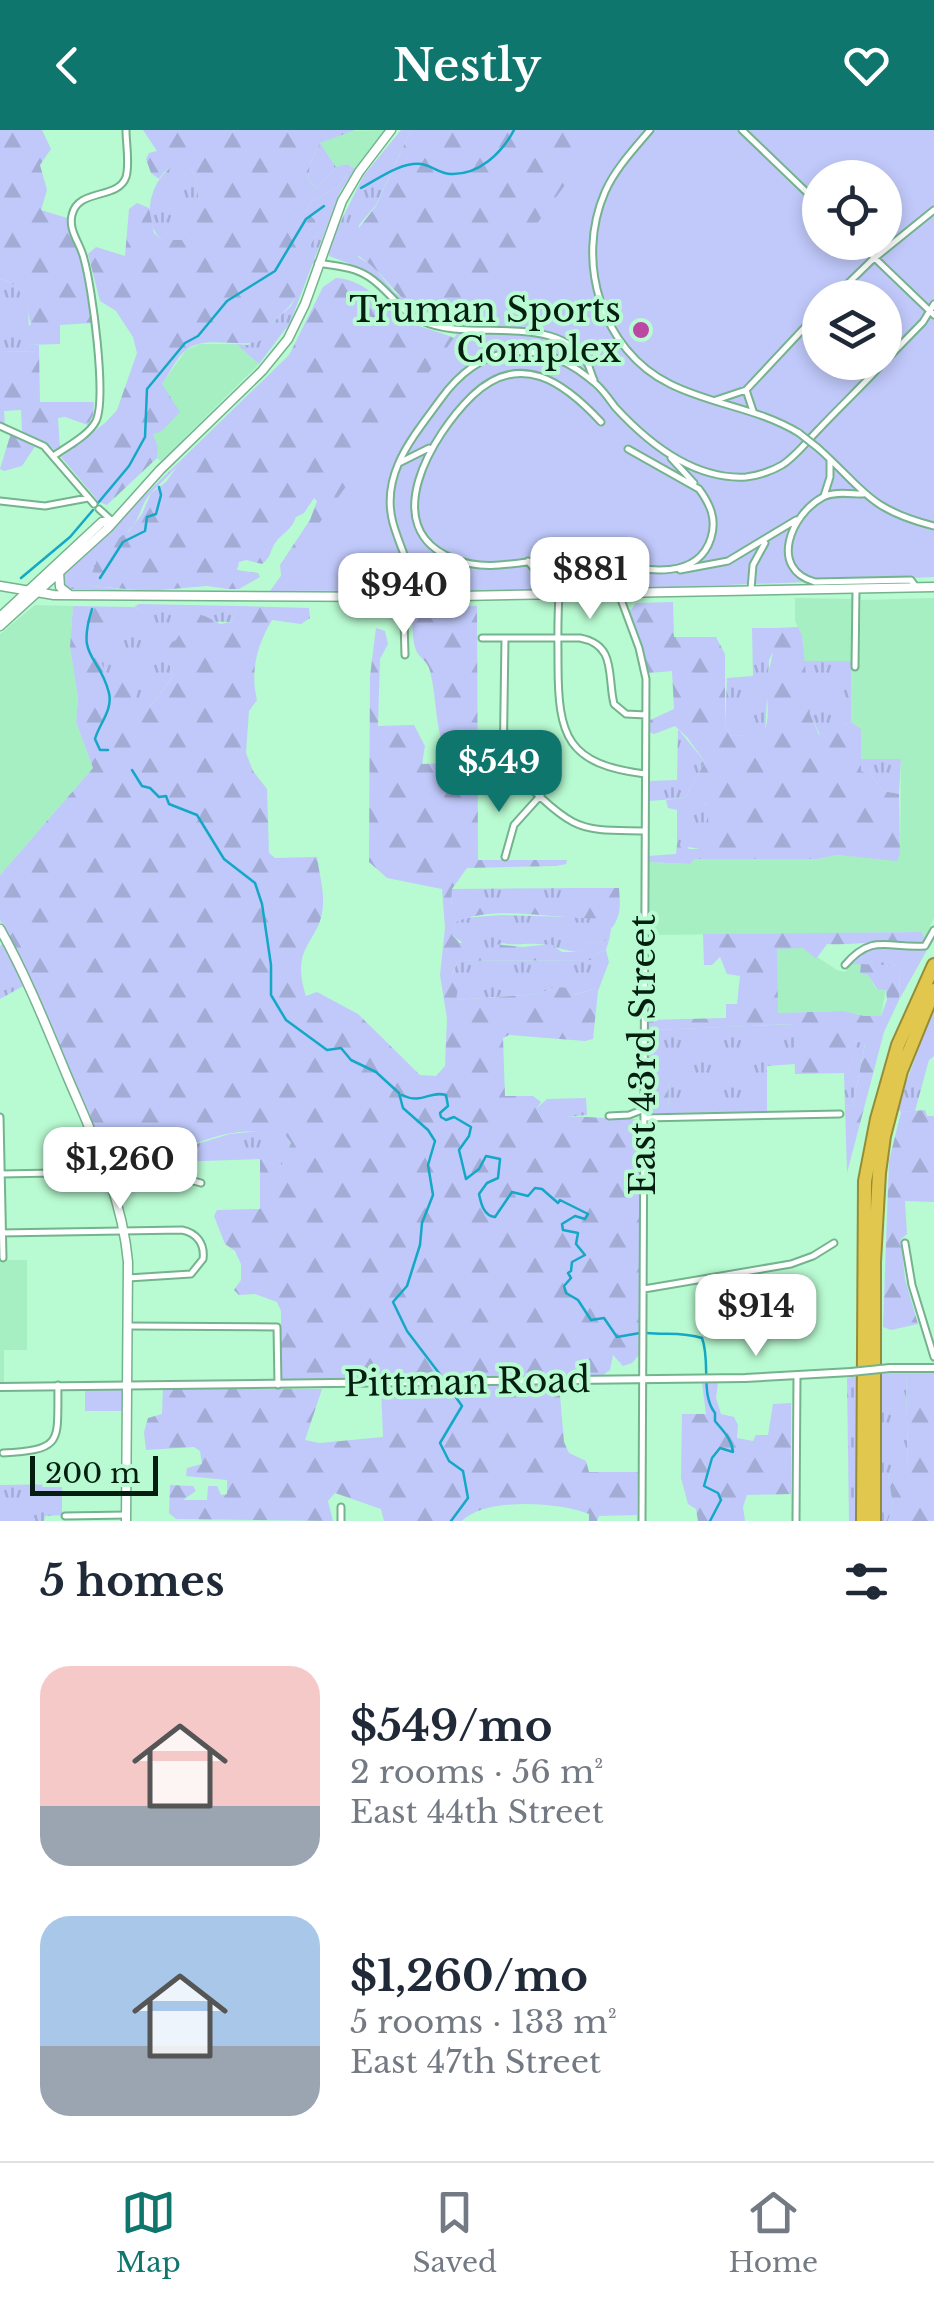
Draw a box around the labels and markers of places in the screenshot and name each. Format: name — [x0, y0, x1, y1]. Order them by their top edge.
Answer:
place label: Truman Sports Complex — [349, 288, 621, 371]
marker: Truman Sports Complex — [630, 319, 652, 341]
pin: $881 — [531, 537, 649, 622]
pin: $940 — [345, 553, 463, 638]
pin: $549 — [440, 730, 558, 815]
pin: $1,260 — [39, 1127, 201, 1212]
pin: $914 — [697, 1274, 815, 1359]

